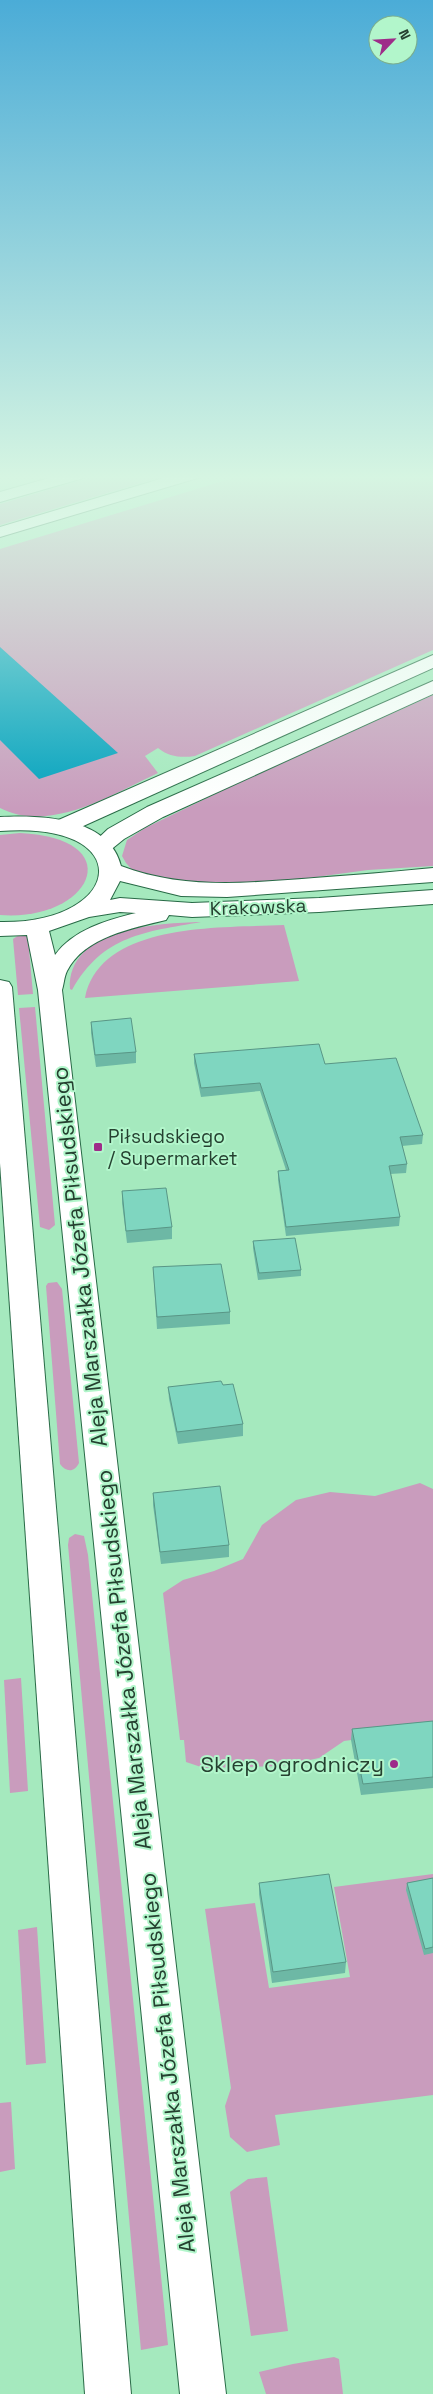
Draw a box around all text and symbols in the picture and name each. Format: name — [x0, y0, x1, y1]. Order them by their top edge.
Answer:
north arrow — [368, 15, 418, 65]
text: N — [395, 26, 415, 43]
street label: Krakowska — [209, 893, 307, 921]
street label: Aleja Marszałka Józefa Piłsudskiego — [45, 1066, 113, 1448]
place label: Piłsudskiego / Supermarket — [108, 1124, 238, 1171]
marker: Piłsudskiego / Supermarket — [92, 1141, 104, 1153]
street label: Aleja Marszałka Józefa Piłsudskiego — [89, 1469, 157, 1851]
place label: Sklep ogrodniczy — [200, 1750, 384, 1778]
marker: Sklep ogrodniczy — [388, 1758, 400, 1770]
street label: Aleja Marszałka Józefa Piłsudskiego — [133, 1872, 201, 2254]

